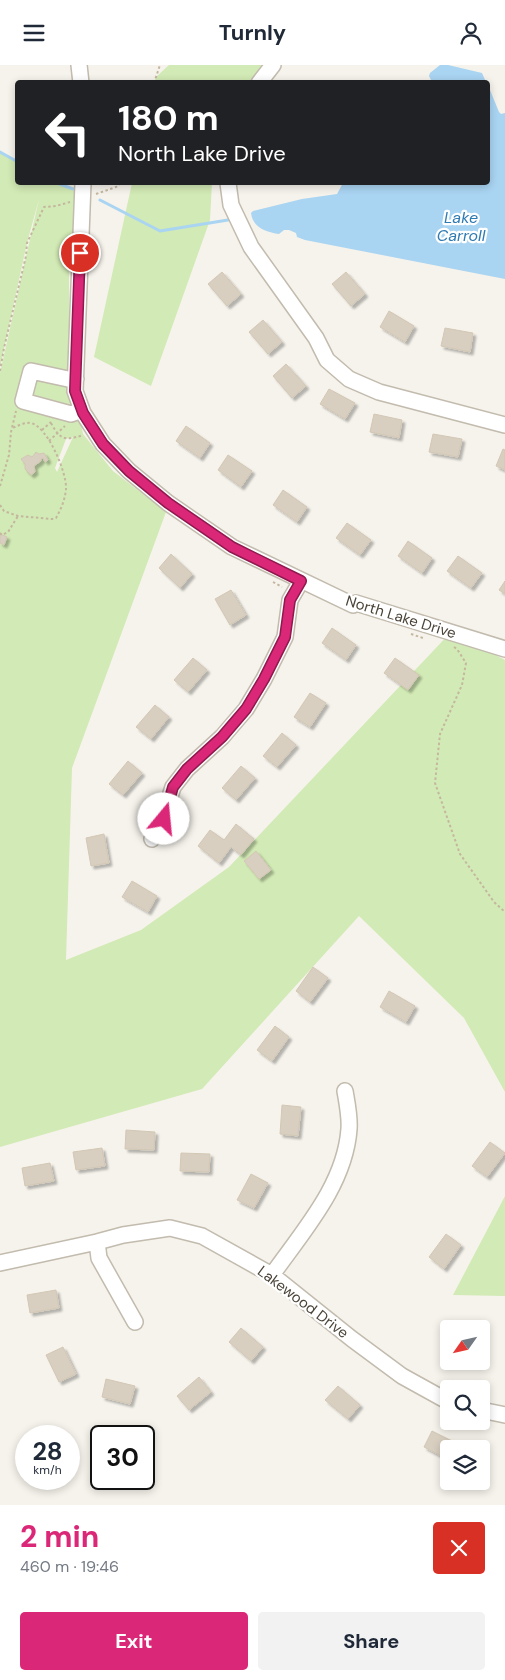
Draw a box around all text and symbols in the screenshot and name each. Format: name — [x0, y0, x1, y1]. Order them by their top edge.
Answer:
text: Turnly — [219, 18, 286, 47]
icon: menu — [20, 19, 48, 47]
icon: person — [457, 19, 485, 47]
text: 180 m — [118, 95, 219, 141]
icon: left — [35, 100, 100, 165]
text: North Lake Drive — [118, 139, 286, 168]
water label: Lake Carroll — [437, 207, 486, 246]
pin — [59, 232, 101, 274]
icon: arrive — [66, 239, 94, 267]
street label: North Lake Drive — [343, 591, 459, 643]
position arrow — [137, 792, 189, 844]
street label: Lakewood Drive — [253, 1261, 353, 1343]
north arrow — [440, 1320, 490, 1370]
map controls — [440, 1320, 490, 1490]
button: search — [440, 1380, 490, 1430]
speed limit sign: 30 — [90, 1425, 155, 1490]
text: 28 — [32, 1435, 63, 1468]
button: layers — [440, 1440, 490, 1490]
text: km/h — [33, 1462, 62, 1478]
text: 2 min — [20, 1517, 99, 1556]
button: close — [433, 1522, 485, 1574]
text: 460 m · 19:46 — [20, 1556, 119, 1577]
button: Exit — [20, 1612, 248, 1670]
button: Share — [258, 1612, 485, 1670]

